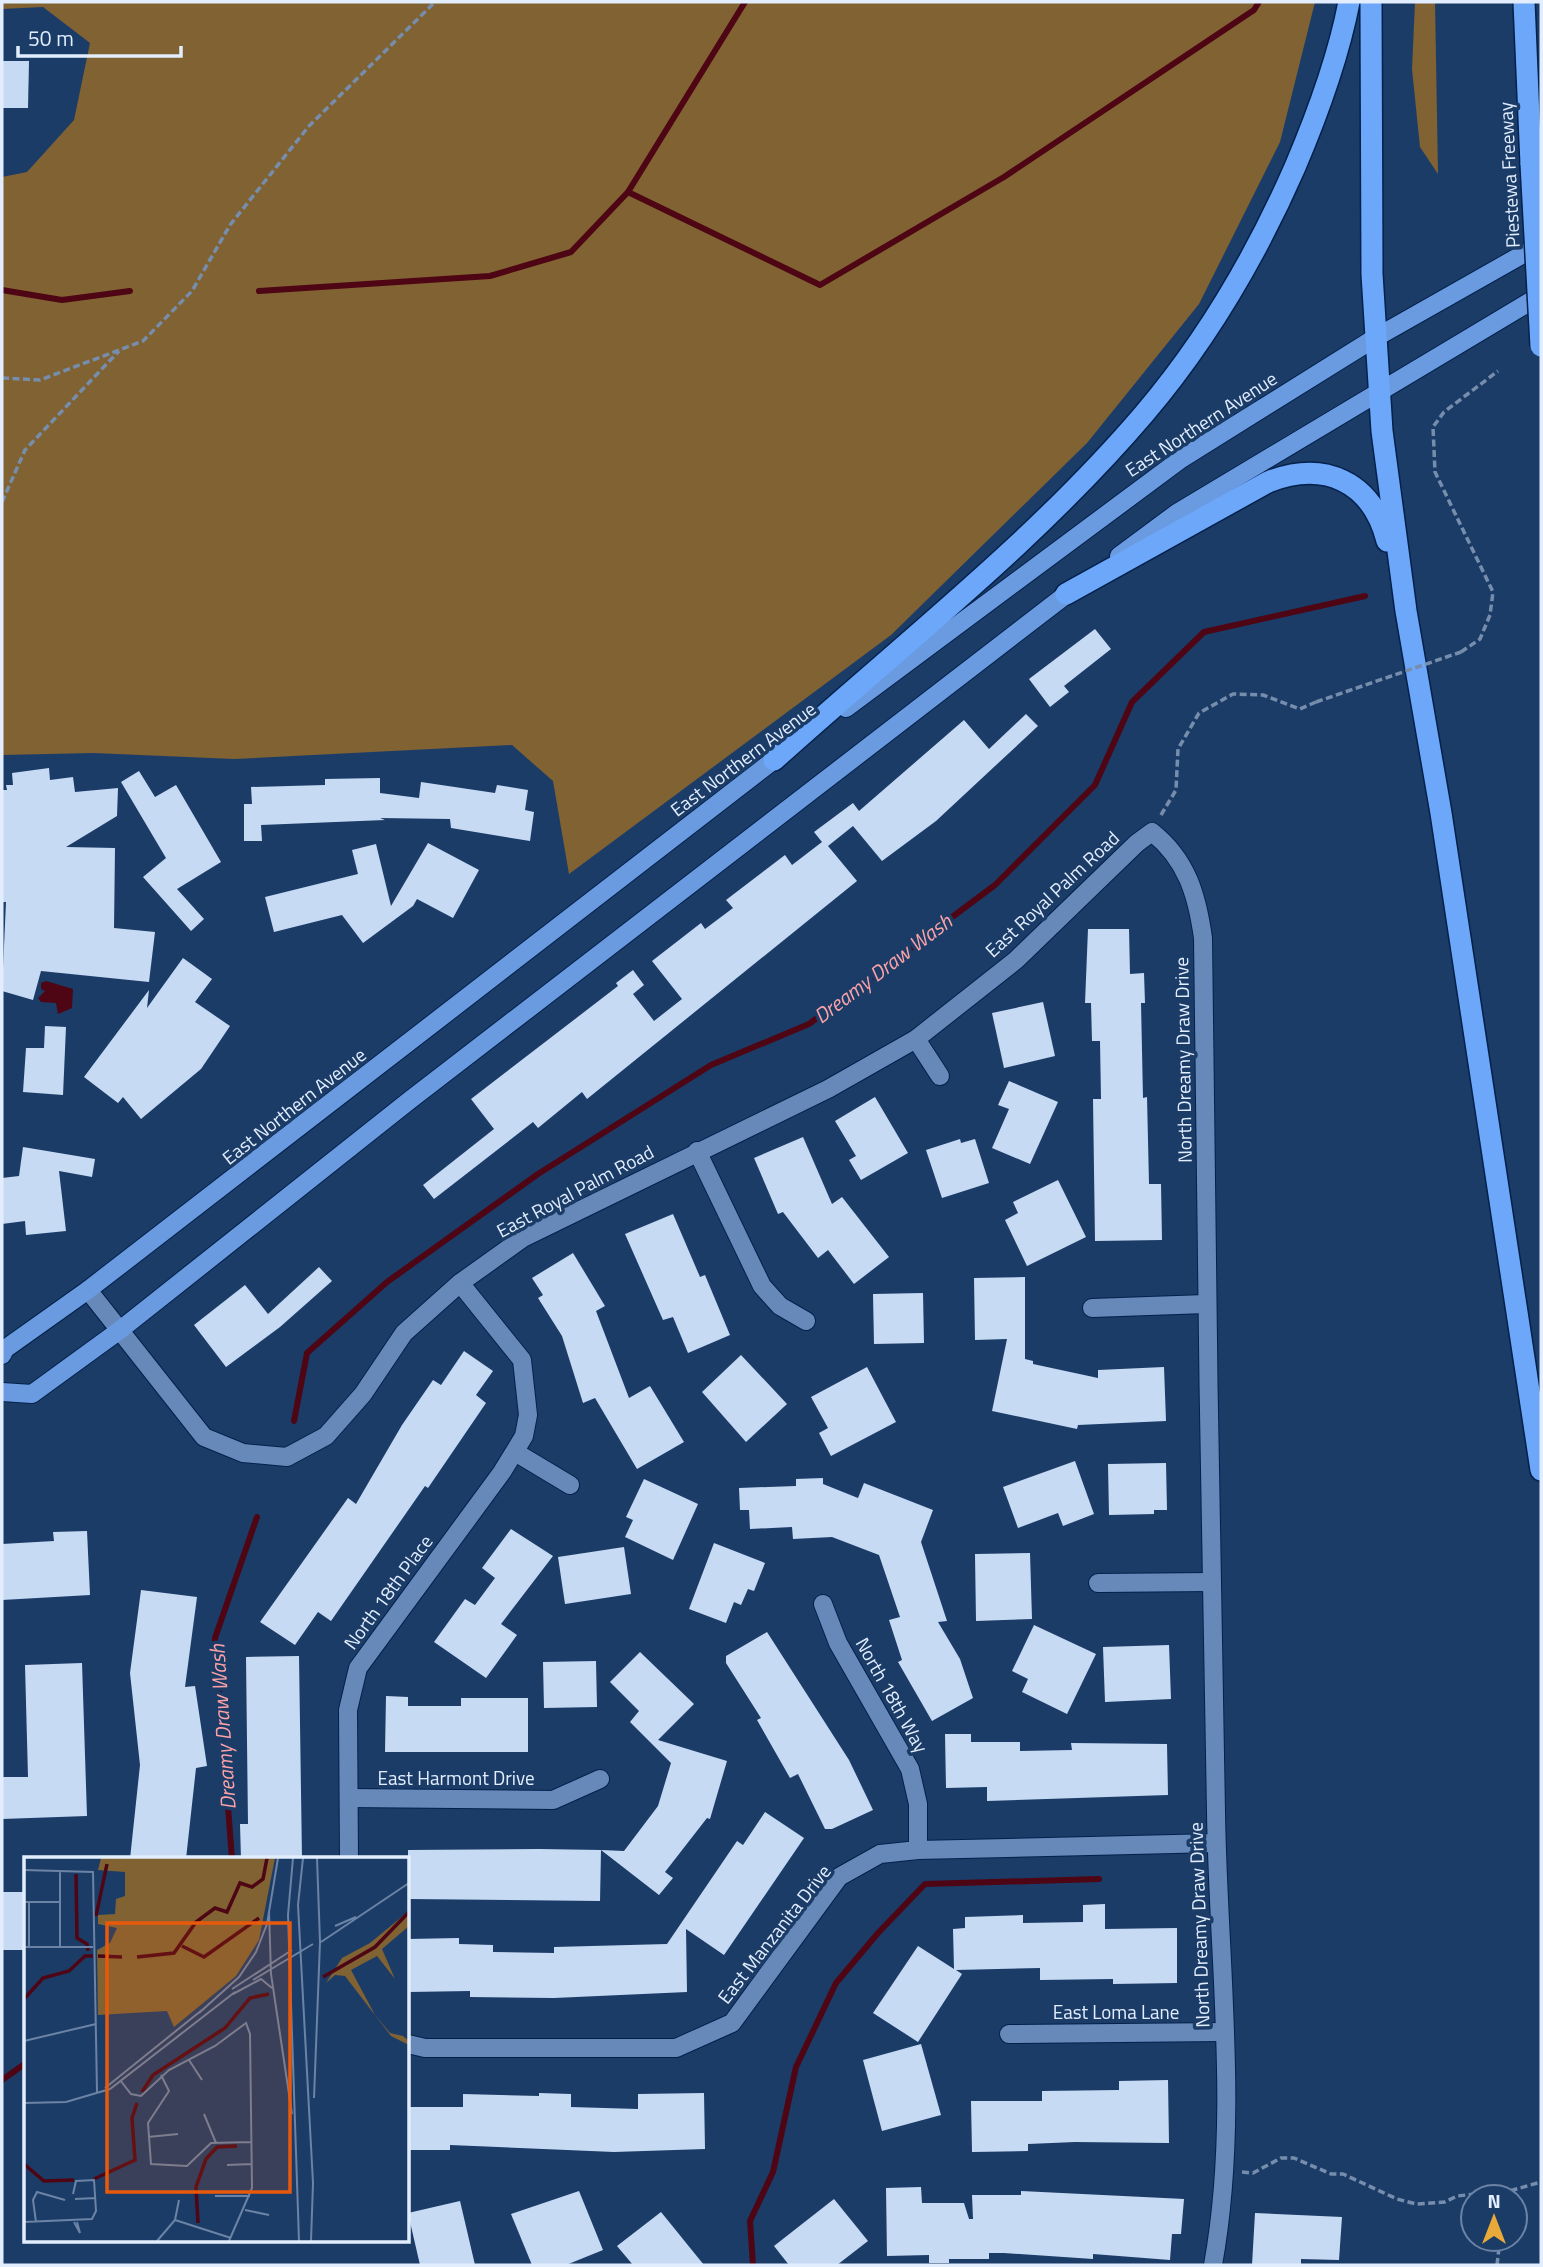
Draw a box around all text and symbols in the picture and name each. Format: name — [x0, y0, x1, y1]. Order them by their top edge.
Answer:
scale bar — [18, 14, 180, 58]
text: 50 m — [28, 22, 74, 54]
street label: Piestewa Freeway — [1490, 101, 1527, 249]
street label: East Northern Avenue — [1119, 364, 1282, 484]
street label: East Northern Avenue — [664, 694, 822, 823]
street label: East Royal Palm Road — [978, 824, 1125, 964]
water label: Dreamy Draw Wash — [806, 905, 959, 1031]
street label: North Dreamy Draw Drive — [1166, 957, 1199, 1163]
street label: East Northern Avenue — [215, 1040, 372, 1171]
street label: East Royal Palm Road — [491, 1137, 659, 1244]
street label: North 18th Place — [336, 1528, 439, 1655]
street label: North 18th Way — [849, 1632, 936, 1758]
water label: Dreamy Draw Wash — [200, 1643, 244, 1811]
street label: East Harmont Drive — [377, 1763, 535, 1792]
street label: North Dreamy Draw Drive — [1180, 1822, 1217, 2028]
inset map — [24, 1857, 410, 2242]
street label: East Manzanita Drive — [710, 1858, 837, 2010]
street label: East Loma Lane — [1053, 1997, 1179, 2026]
north arrow — [1459, 2183, 1529, 2253]
text: N — [1487, 2186, 1501, 2215]

